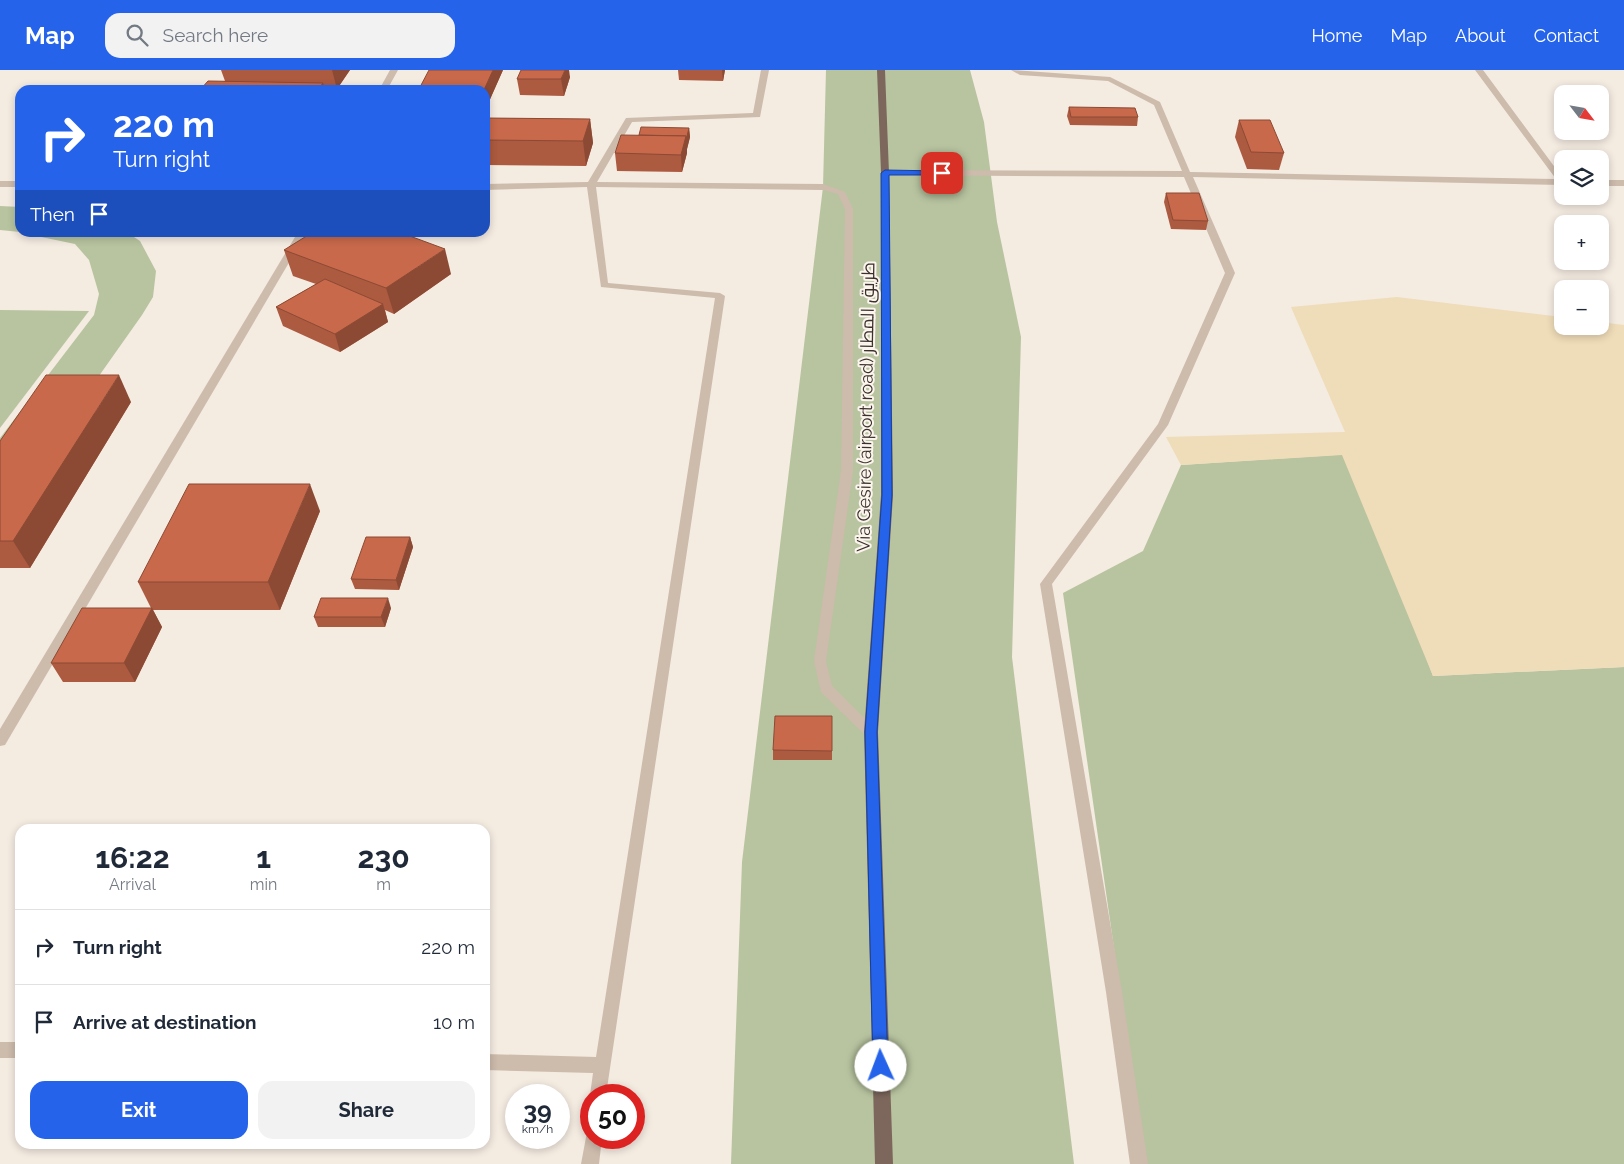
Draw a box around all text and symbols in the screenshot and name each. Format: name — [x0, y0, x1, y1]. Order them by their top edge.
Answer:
search box — [105, 13, 455, 58]
text: Map — [25, 21, 75, 50]
icon: search — [123, 21, 151, 49]
text: Search here — [163, 24, 268, 46]
text: Home — [1311, 25, 1362, 46]
text: Map — [1390, 25, 1427, 46]
text: About — [1455, 25, 1506, 46]
text: Contact — [1534, 25, 1599, 46]
north arrow — [1554, 85, 1609, 140]
map controls — [1554, 85, 1609, 335]
text: 220 m — [113, 104, 215, 145]
icon: right — [30, 105, 95, 170]
text: Turn right — [113, 146, 210, 172]
button: layers — [1554, 150, 1609, 205]
pin — [921, 152, 963, 194]
icon: arrive — [928, 159, 956, 187]
icon: arrive — [85, 200, 113, 228]
text: Then — [30, 203, 75, 225]
button: + — [1554, 215, 1609, 270]
street label: Via Gesire (airport road) طريق المطار — [852, 262, 881, 552]
button: − — [1554, 280, 1609, 335]
text: 16:22 — [95, 840, 170, 875]
text: 1 — [256, 840, 271, 875]
text: 230 — [358, 840, 410, 875]
text: Arrival — [109, 875, 156, 894]
text: min — [250, 875, 277, 894]
text: m — [376, 875, 391, 894]
icon: right — [30, 933, 58, 961]
text: Turn right — [73, 936, 162, 958]
text: 220 m — [421, 936, 475, 958]
icon: arrive — [30, 1008, 58, 1036]
text: Arrive at destination — [73, 1011, 257, 1033]
text: 10 m — [433, 1011, 475, 1033]
position arrow — [854, 1039, 906, 1091]
button: Exit — [30, 1081, 248, 1139]
button: Share — [258, 1081, 475, 1139]
speed limit sign: 50 — [580, 1084, 645, 1149]
text: 39 — [523, 1095, 552, 1125]
text: km/h — [522, 1122, 553, 1136]

